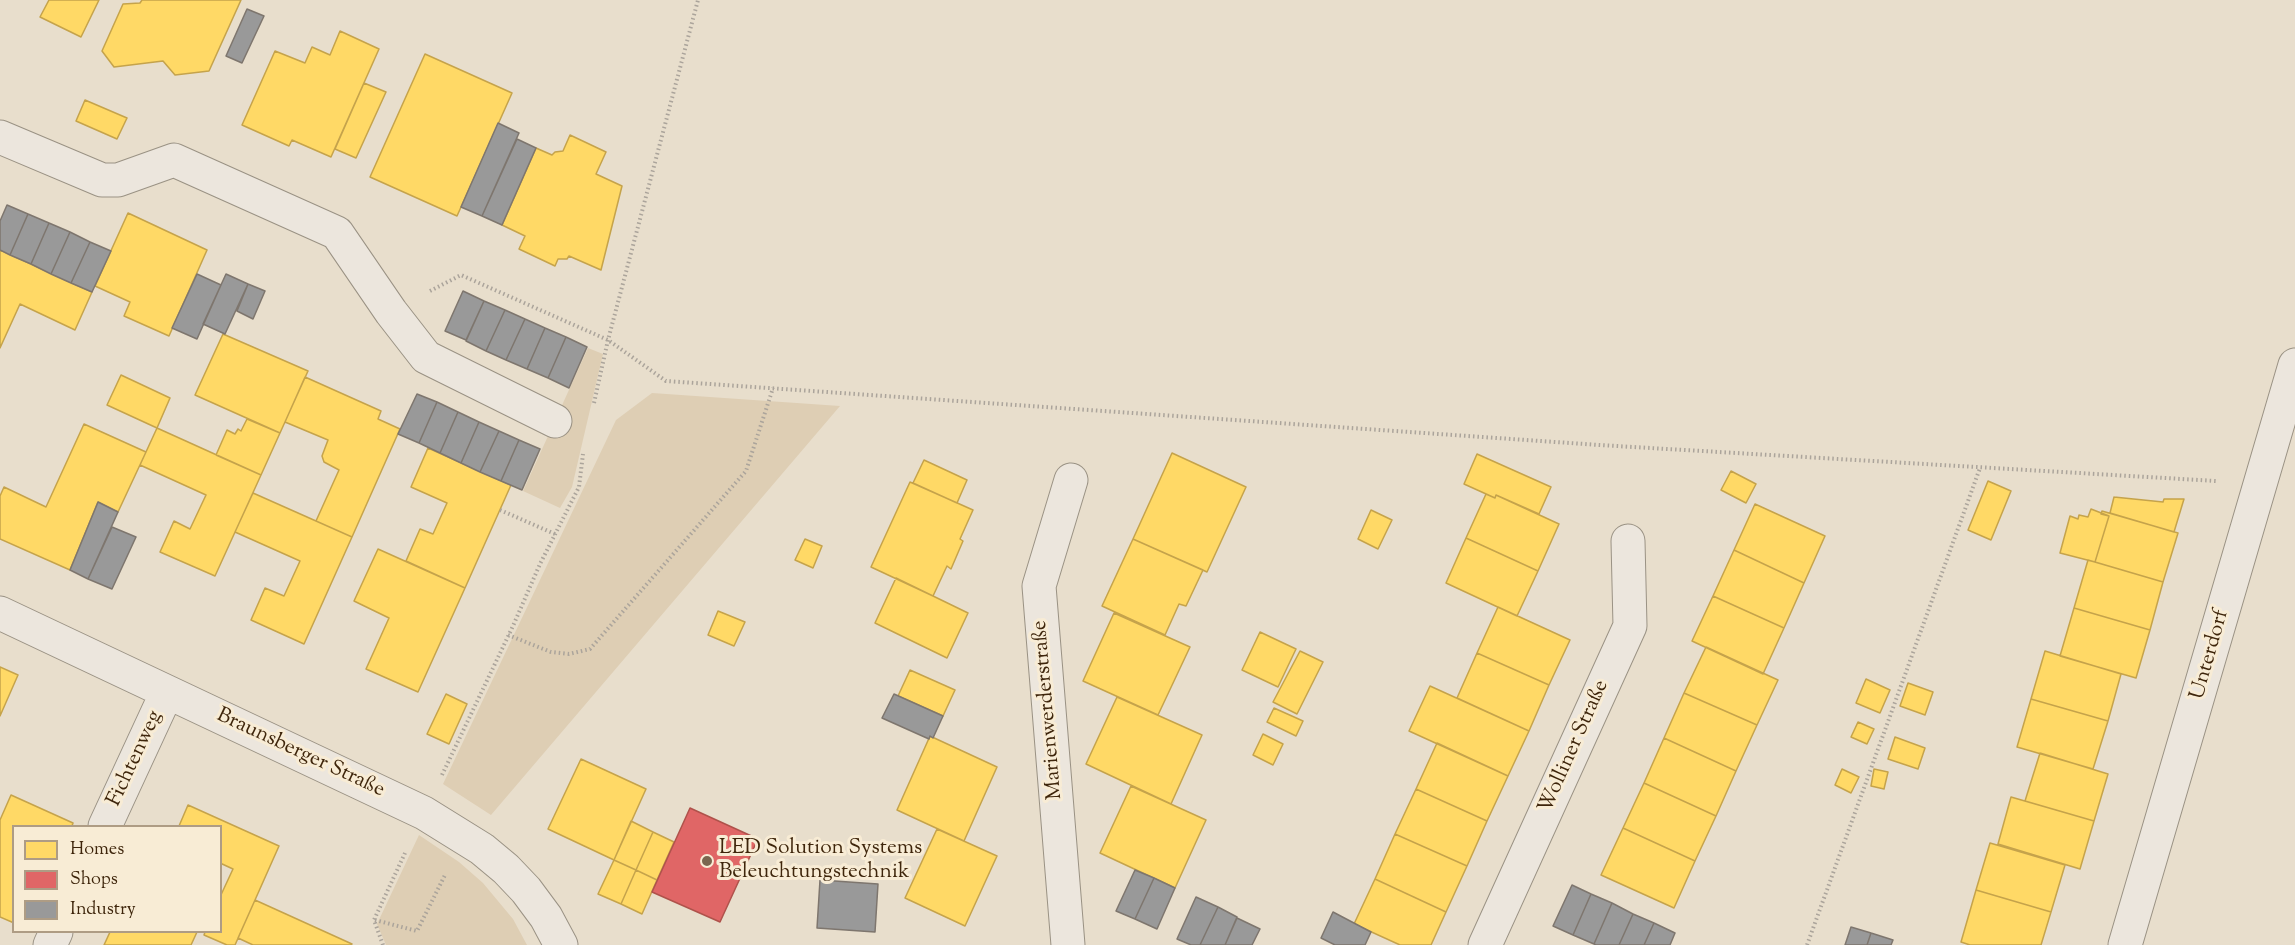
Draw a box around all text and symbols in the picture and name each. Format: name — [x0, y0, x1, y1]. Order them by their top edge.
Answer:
street label: Unterdorf — [2186, 607, 2236, 703]
street label: Marienwerderstraße — [1029, 619, 1069, 801]
street label: Wolliner Straße — [1534, 677, 1616, 817]
street label: Braunsberger Straße — [212, 704, 388, 804]
street label: Fichtenweg — [103, 707, 169, 811]
legend — [12, 825, 222, 933]
place label: LED Solution Systems Beleuchtungstechnik — [719, 836, 922, 886]
text: Homes — [70, 837, 124, 863]
marker: LED Solution Systems Beleuchtungstechnik — [700, 854, 714, 868]
text: Shops — [70, 867, 118, 893]
text: Industry — [70, 897, 136, 923]

